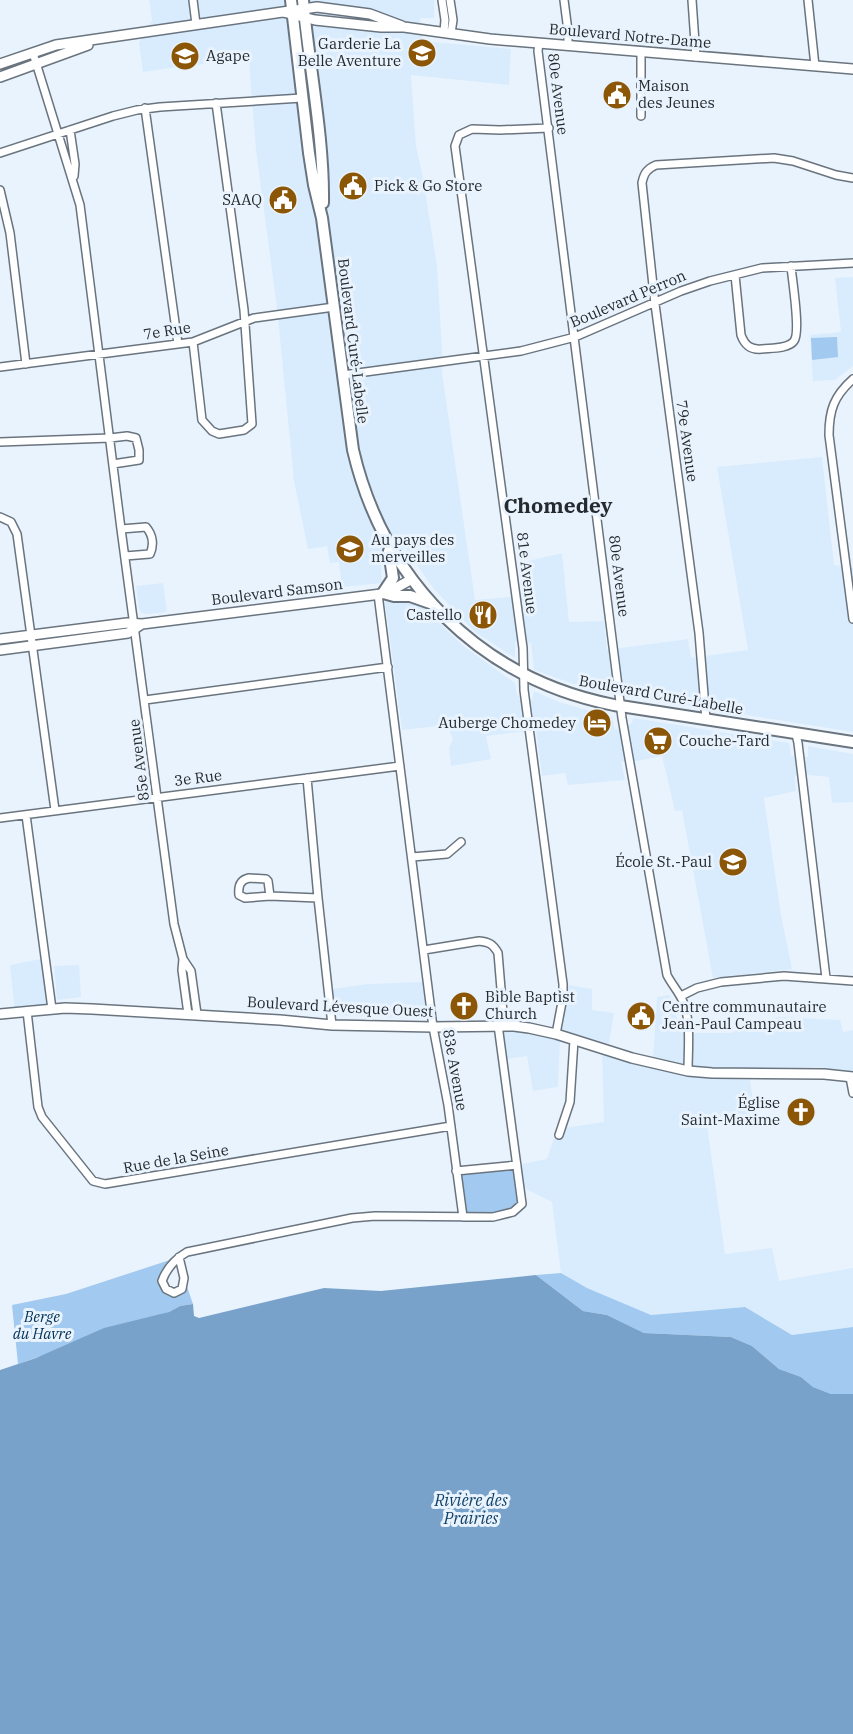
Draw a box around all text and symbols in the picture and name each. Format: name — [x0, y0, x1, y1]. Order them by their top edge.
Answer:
street label: Boulevard Notre-Dame — [548, 19, 712, 52]
place label: Garderie La Belle Aventure — [298, 34, 401, 70]
school or university icon: Garderie La Belle Aventure — [406, 37, 438, 69]
school or university icon: Agape — [169, 40, 201, 72]
place label: Agape — [206, 46, 250, 65]
street label: 80e Avenue — [544, 52, 573, 136]
place label: Maison des Jeunes — [638, 76, 715, 112]
public building icon: Maison des Jeunes — [601, 79, 633, 111]
public building icon: Pick & Go Store — [337, 170, 369, 202]
place label: Pick & Go Store — [374, 176, 482, 195]
public building icon: SAAQ — [267, 184, 299, 216]
place label: SAAQ — [222, 190, 262, 209]
street label: Boulevard Curé-Labelle — [334, 257, 373, 425]
street label: Boulevard Perron — [567, 265, 689, 332]
street label: 7e Rue — [142, 317, 192, 344]
street label: 79e Avenue — [672, 399, 703, 483]
district label: Chomedey — [503, 491, 613, 519]
place label: Au pays des merveilles — [371, 530, 454, 566]
street label: 81e Avenue — [513, 531, 542, 615]
school or university icon: Au pays des merveilles — [334, 533, 366, 565]
street label: 80e Avenue — [605, 534, 634, 618]
street label: Boulevard Samson — [210, 574, 344, 609]
restaurant icon: Castello — [467, 599, 499, 631]
place label: Castello — [406, 605, 462, 624]
street label: Boulevard Curé-Labelle — [577, 671, 745, 718]
hotel icon: Auberge Chomedey — [581, 707, 613, 739]
place label: Auberge Chomedey — [438, 713, 576, 732]
street label: 85e Avenue — [124, 718, 153, 802]
supermarket icon: Couche-Tard — [642, 725, 674, 757]
place label: Couche-Tard — [679, 731, 770, 750]
street label: 3e Rue — [173, 765, 223, 790]
school or university icon: École St.-Paul — [717, 846, 749, 878]
place label: École St.-Paul — [615, 852, 712, 871]
place label: Bible Baptist Church — [485, 987, 575, 1023]
church icon: Bible Baptist Church — [448, 990, 480, 1022]
street label: Boulevard Lévesque Ouest — [247, 992, 433, 1021]
place label: Centre communautaire Jean-Paul Campeau — [662, 997, 826, 1033]
public building icon: Centre communautaire Jean-Paul Campeau — [625, 1000, 657, 1032]
street label: 83e Avenue — [439, 1028, 472, 1112]
place label: Église Saint-Maxime — [681, 1093, 780, 1129]
church icon: Église Saint-Maxime — [785, 1096, 817, 1128]
street label: Rue de la Seine — [122, 1140, 230, 1177]
park label: Berge du Havre — [13, 1307, 72, 1343]
water label: Rivière des Prairies — [433, 1490, 508, 1528]

